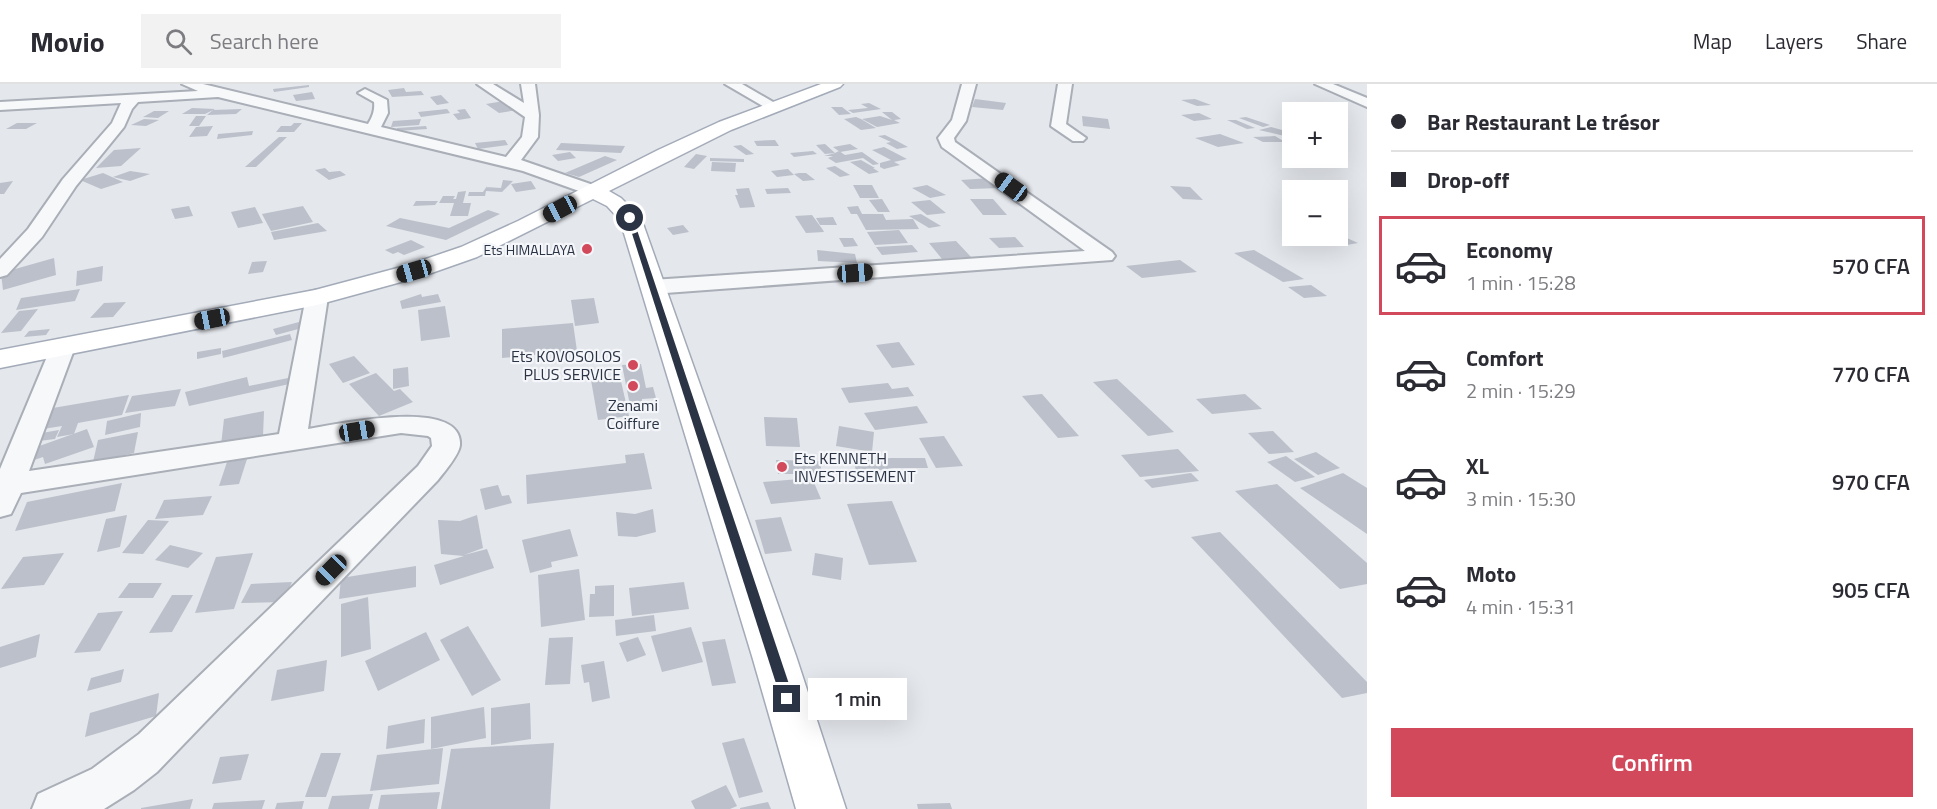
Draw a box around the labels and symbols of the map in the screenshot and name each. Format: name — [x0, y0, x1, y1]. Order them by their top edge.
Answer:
car — [991, 169, 1031, 205]
car — [540, 193, 580, 225]
route start — [616, 204, 643, 231]
place label: Ets HIMALLAYA — [484, 239, 576, 260]
marker: Ets HIMALLAYA — [580, 242, 594, 256]
car — [394, 257, 434, 285]
car — [836, 263, 874, 283]
car — [193, 307, 231, 331]
place label: Ets KOVOSOLOS PLUS SERVICE — [511, 344, 621, 386]
marker: Ets KOVOSOLOS PLUS SERVICE — [626, 358, 640, 372]
marker: Zenami Coiffure — [626, 379, 640, 393]
place label: Zenami Coiffure — [606, 393, 660, 435]
car — [338, 419, 376, 443]
place label: Ets KENNETH INVESTISSEMENT — [794, 446, 916, 488]
marker: Ets KENNETH INVESTISSEMENT — [775, 460, 789, 474]
car — [312, 551, 350, 589]
callout: 1 min — [808, 678, 907, 720]
route end — [773, 685, 800, 712]

